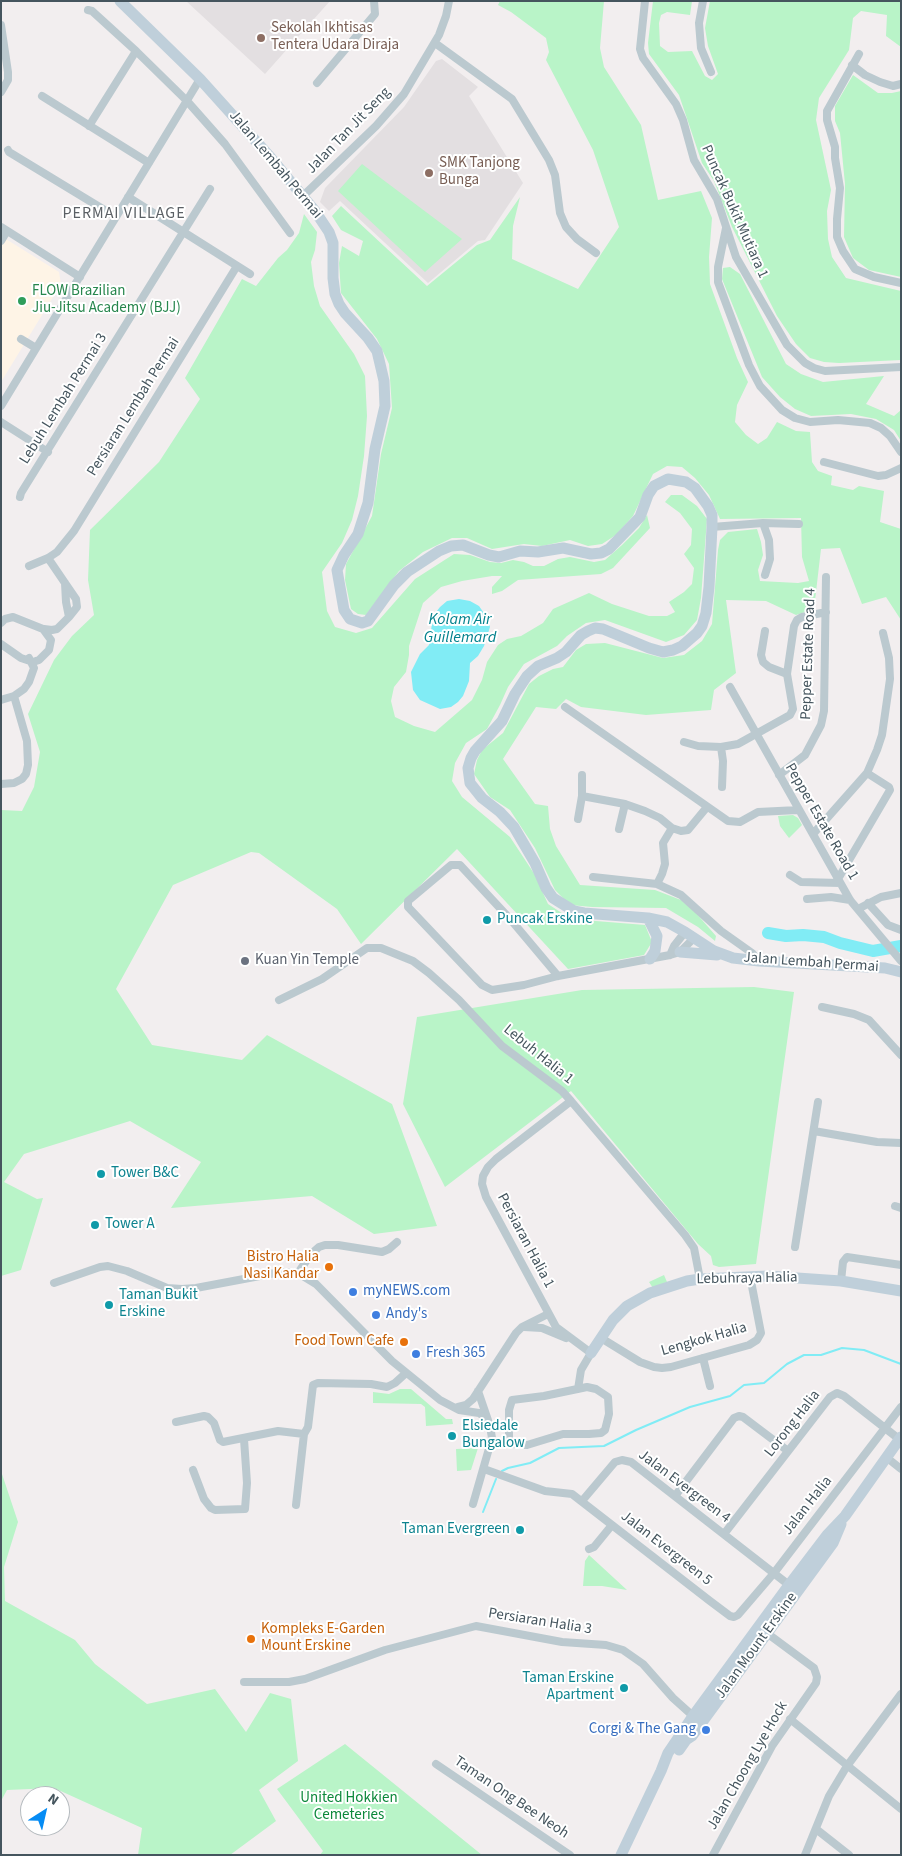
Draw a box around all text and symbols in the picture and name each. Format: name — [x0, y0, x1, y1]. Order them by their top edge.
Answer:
place label: Sekolah Ikhtisas Tentera Udara Diraja — [271, 20, 399, 55]
marker: Sekolah Ikhtisas Tentera Udara Diraja — [255, 32, 267, 44]
street label: Jalan Tan Jit Seng — [303, 84, 395, 178]
street label: Jalan Lembah Permai — [225, 107, 325, 223]
street label: Puncak Bukit Mutiara 1 — [697, 143, 771, 281]
place label: SMK Tanjong Bunga — [439, 155, 520, 190]
marker: SMK Tanjong Bunga — [423, 167, 435, 179]
district label: PERMAI VILLAGE — [61, 204, 187, 224]
place label: FLOW Brazilian Jiu-Jitsu Academy (BJJ) — [32, 283, 181, 318]
marker: FLOW Brazilian Jiu-Jitsu Academy (BJJ) — [16, 295, 28, 307]
street label: Lebuh Lembah Permai 3 — [16, 330, 112, 468]
street label: Persiaran Lembah Permai — [84, 334, 184, 480]
street label: Pepper Estate Road 4 — [798, 588, 820, 720]
water label: Kolam Air Guillemard — [424, 610, 496, 648]
street label: Pepper Estate Road 1 — [780, 760, 862, 884]
place label: Puncak Erskine — [497, 911, 593, 929]
marker: Puncak Erskine — [481, 914, 493, 926]
street label: Jalan Lembah Permai — [743, 949, 879, 977]
place label: Kuan Yin Temple — [255, 952, 359, 970]
marker: Kuan Yin Temple — [239, 955, 251, 967]
street label: Lebuh Halia 1 — [499, 1021, 577, 1089]
place label: Tower B&C — [111, 1165, 179, 1183]
marker: Tower B&C — [95, 1168, 107, 1180]
street label: Persiaran Halia 1 — [492, 1191, 558, 1291]
place label: Tower A — [105, 1216, 155, 1234]
marker: Tower A — [89, 1219, 101, 1231]
place label: Bistro Halia Nasi Kandar — [243, 1249, 319, 1284]
marker: Bistro Halia Nasi Kandar — [323, 1261, 335, 1273]
street label: Lebuhraya Halia — [696, 1269, 798, 1289]
place label: myNEWS.com — [363, 1283, 450, 1301]
marker: myNEWS.com — [347, 1286, 359, 1298]
place label: Taman Bukit Erskine — [119, 1287, 198, 1322]
marker: Taman Bukit Erskine — [103, 1299, 115, 1311]
place label: Andy's — [386, 1306, 427, 1324]
marker: Andy's — [370, 1309, 382, 1321]
street label: Lengkok Halia — [659, 1319, 749, 1361]
place label: Food Town Cafe — [294, 1333, 394, 1351]
marker: Food Town Cafe — [398, 1336, 410, 1348]
place label: Fresh 365 — [426, 1345, 485, 1363]
marker: Fresh 365 — [410, 1348, 422, 1360]
street label: Lorong Halia — [761, 1387, 825, 1461]
place label: Elsiedale Bungalow — [462, 1418, 525, 1453]
marker: Elsiedale Bungalow — [446, 1430, 458, 1442]
street label: Jalan Evergreen 4 — [634, 1447, 734, 1527]
street label: Jalan Halia — [779, 1473, 837, 1539]
street label: Jalan Evergreen 5 — [617, 1508, 715, 1590]
place label: Taman Evergreen — [401, 1521, 510, 1539]
marker: Taman Evergreen — [514, 1524, 526, 1536]
street label: Jalan Mount Erskine — [712, 1589, 802, 1703]
street label: Persiaran Halia 3 — [487, 1605, 593, 1639]
place label: Kompleks E-Garden Mount Erskine — [261, 1621, 385, 1656]
marker: Kompleks E-Garden Mount Erskine — [245, 1633, 257, 1645]
place label: Taman Erskine Apartment — [522, 1670, 614, 1705]
marker: Taman Erskine Apartment — [618, 1682, 630, 1694]
street label: Jalan Choong Lye Hock — [704, 1699, 792, 1833]
place label: Corgi & The Gang — [589, 1721, 696, 1739]
marker: Corgi & The Gang — [700, 1724, 712, 1736]
street label: Taman Ong Bee Neoh — [450, 1753, 572, 1843]
north arrow — [20, 1786, 70, 1836]
text: N — [43, 1789, 63, 1810]
park label: United Hokkien Cemeteries — [300, 1790, 398, 1825]

